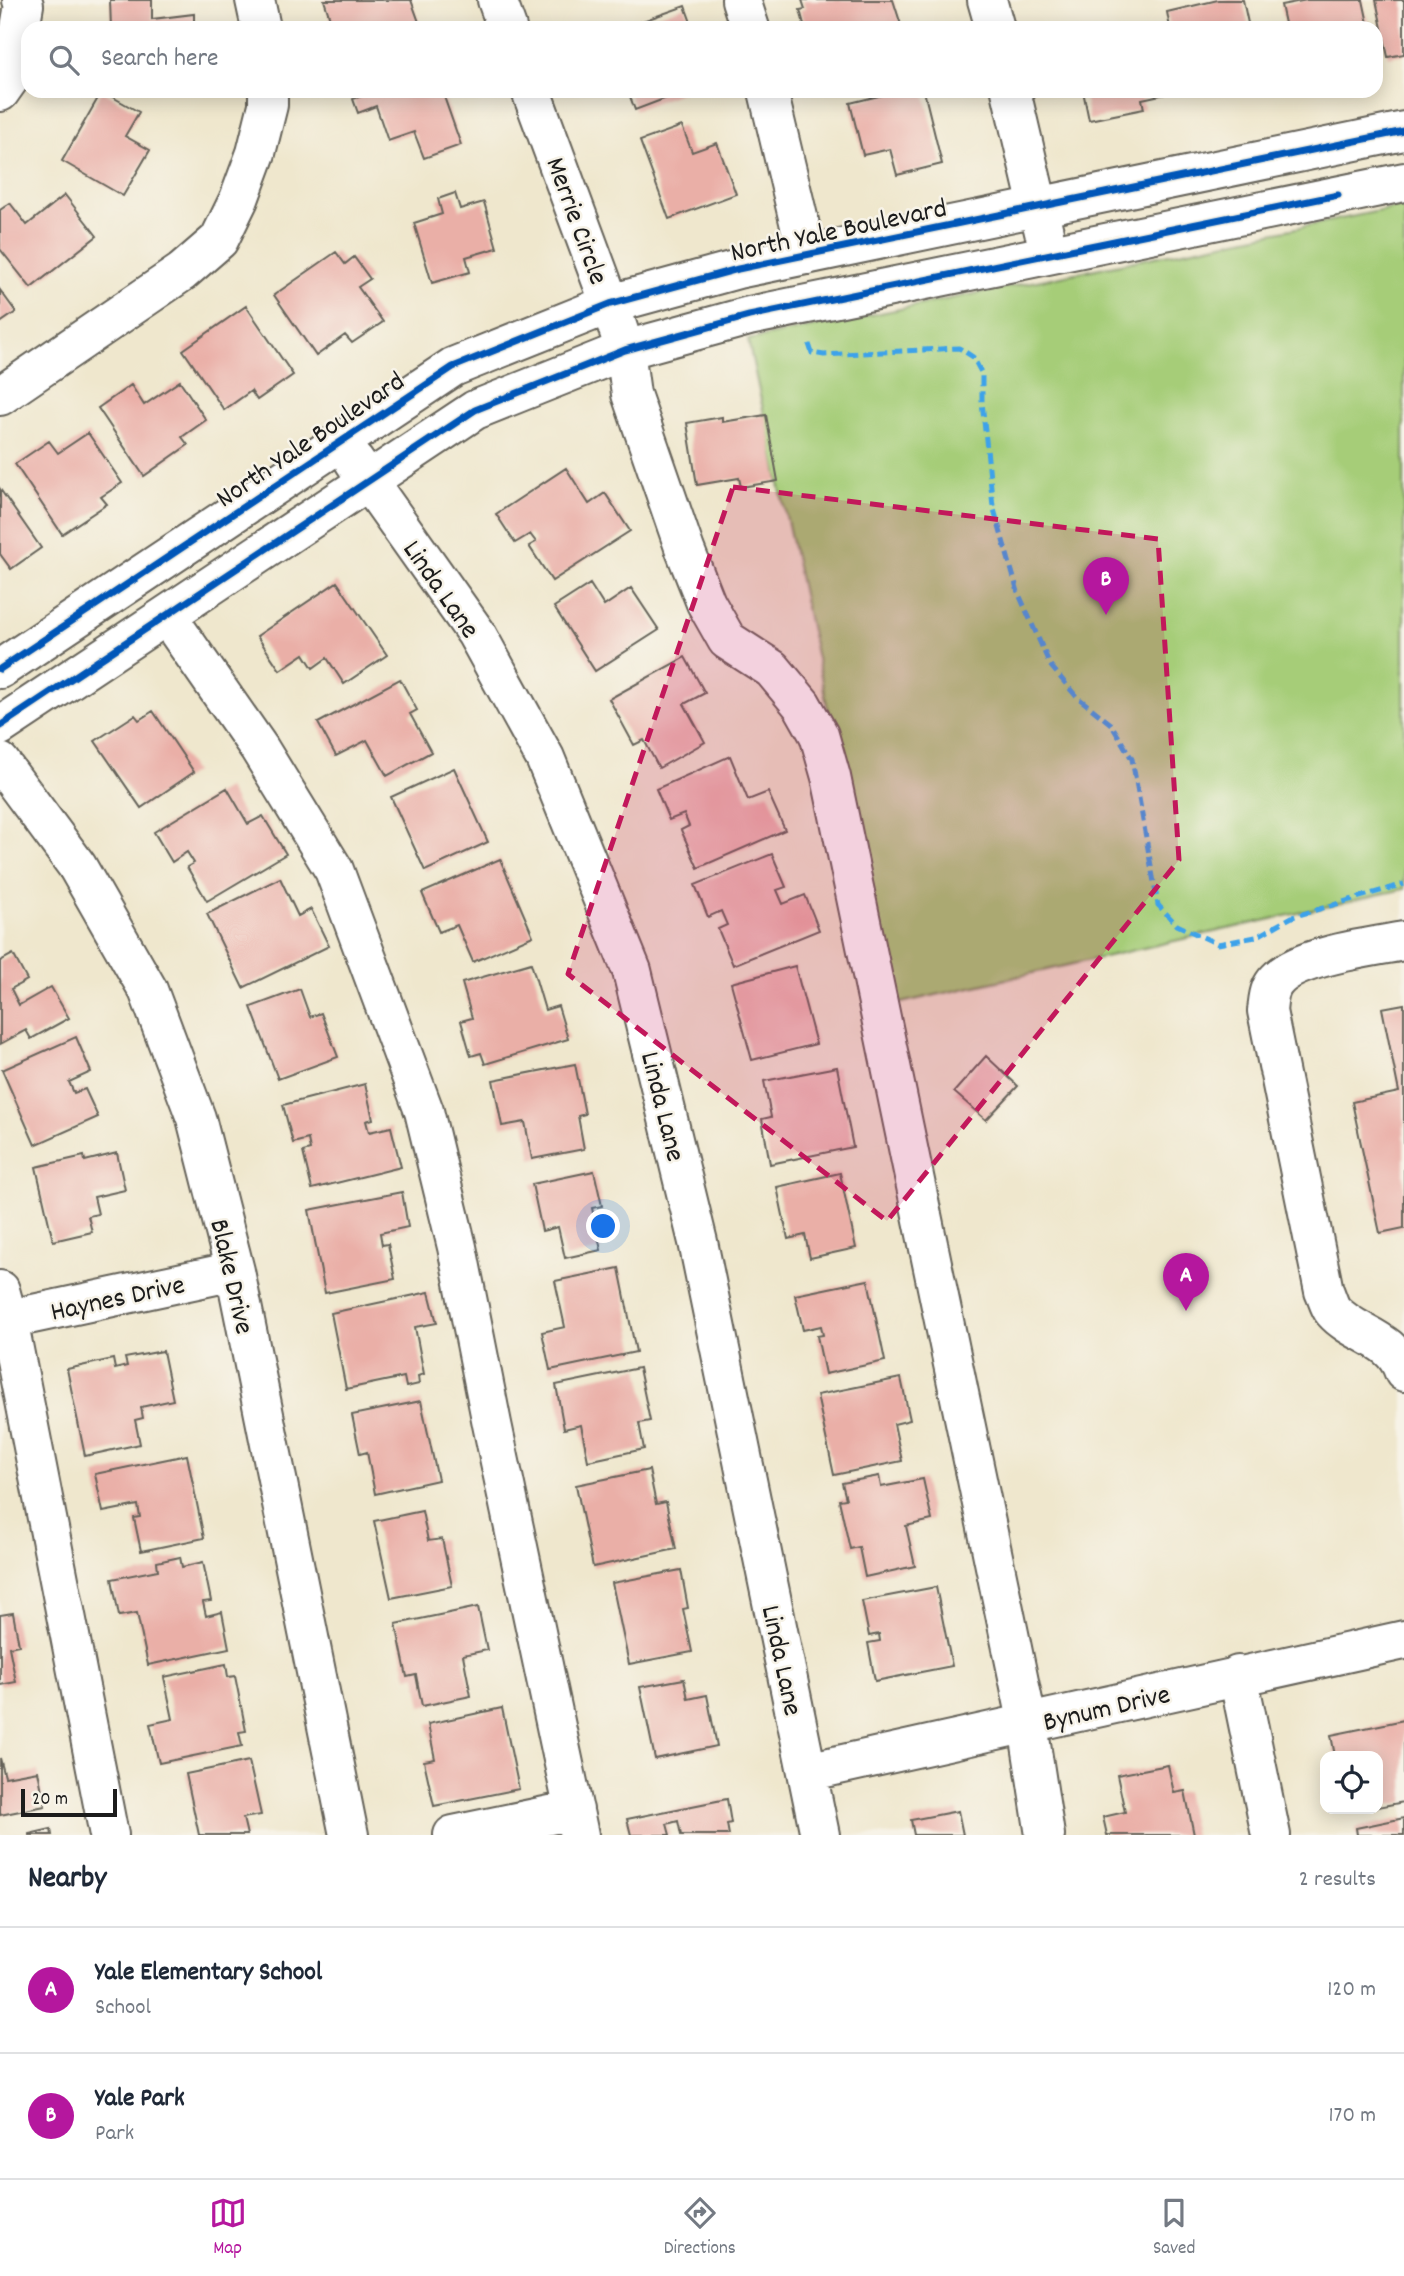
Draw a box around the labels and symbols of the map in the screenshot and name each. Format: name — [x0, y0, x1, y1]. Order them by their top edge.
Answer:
street label: Merrie Circle — [533, 152, 616, 291]
street label: North Yale Boulevard — [727, 190, 951, 275]
street label: North Yale Boulevard — [209, 364, 414, 520]
street label: Linda Lane — [390, 534, 487, 648]
pin: B — [1083, 557, 1129, 615]
street label: Linda Lane — [627, 1048, 693, 1166]
your location — [586, 1209, 620, 1243]
street label: Blake Drive — [196, 1216, 262, 1339]
pin: A — [1163, 1253, 1209, 1311]
street label: Haynes Drive — [47, 1267, 189, 1335]
street label: Linda Lane — [748, 1602, 810, 1720]
street label: Bynum Drive — [1040, 1677, 1175, 1745]
scale bar — [21, 1786, 117, 1818]

